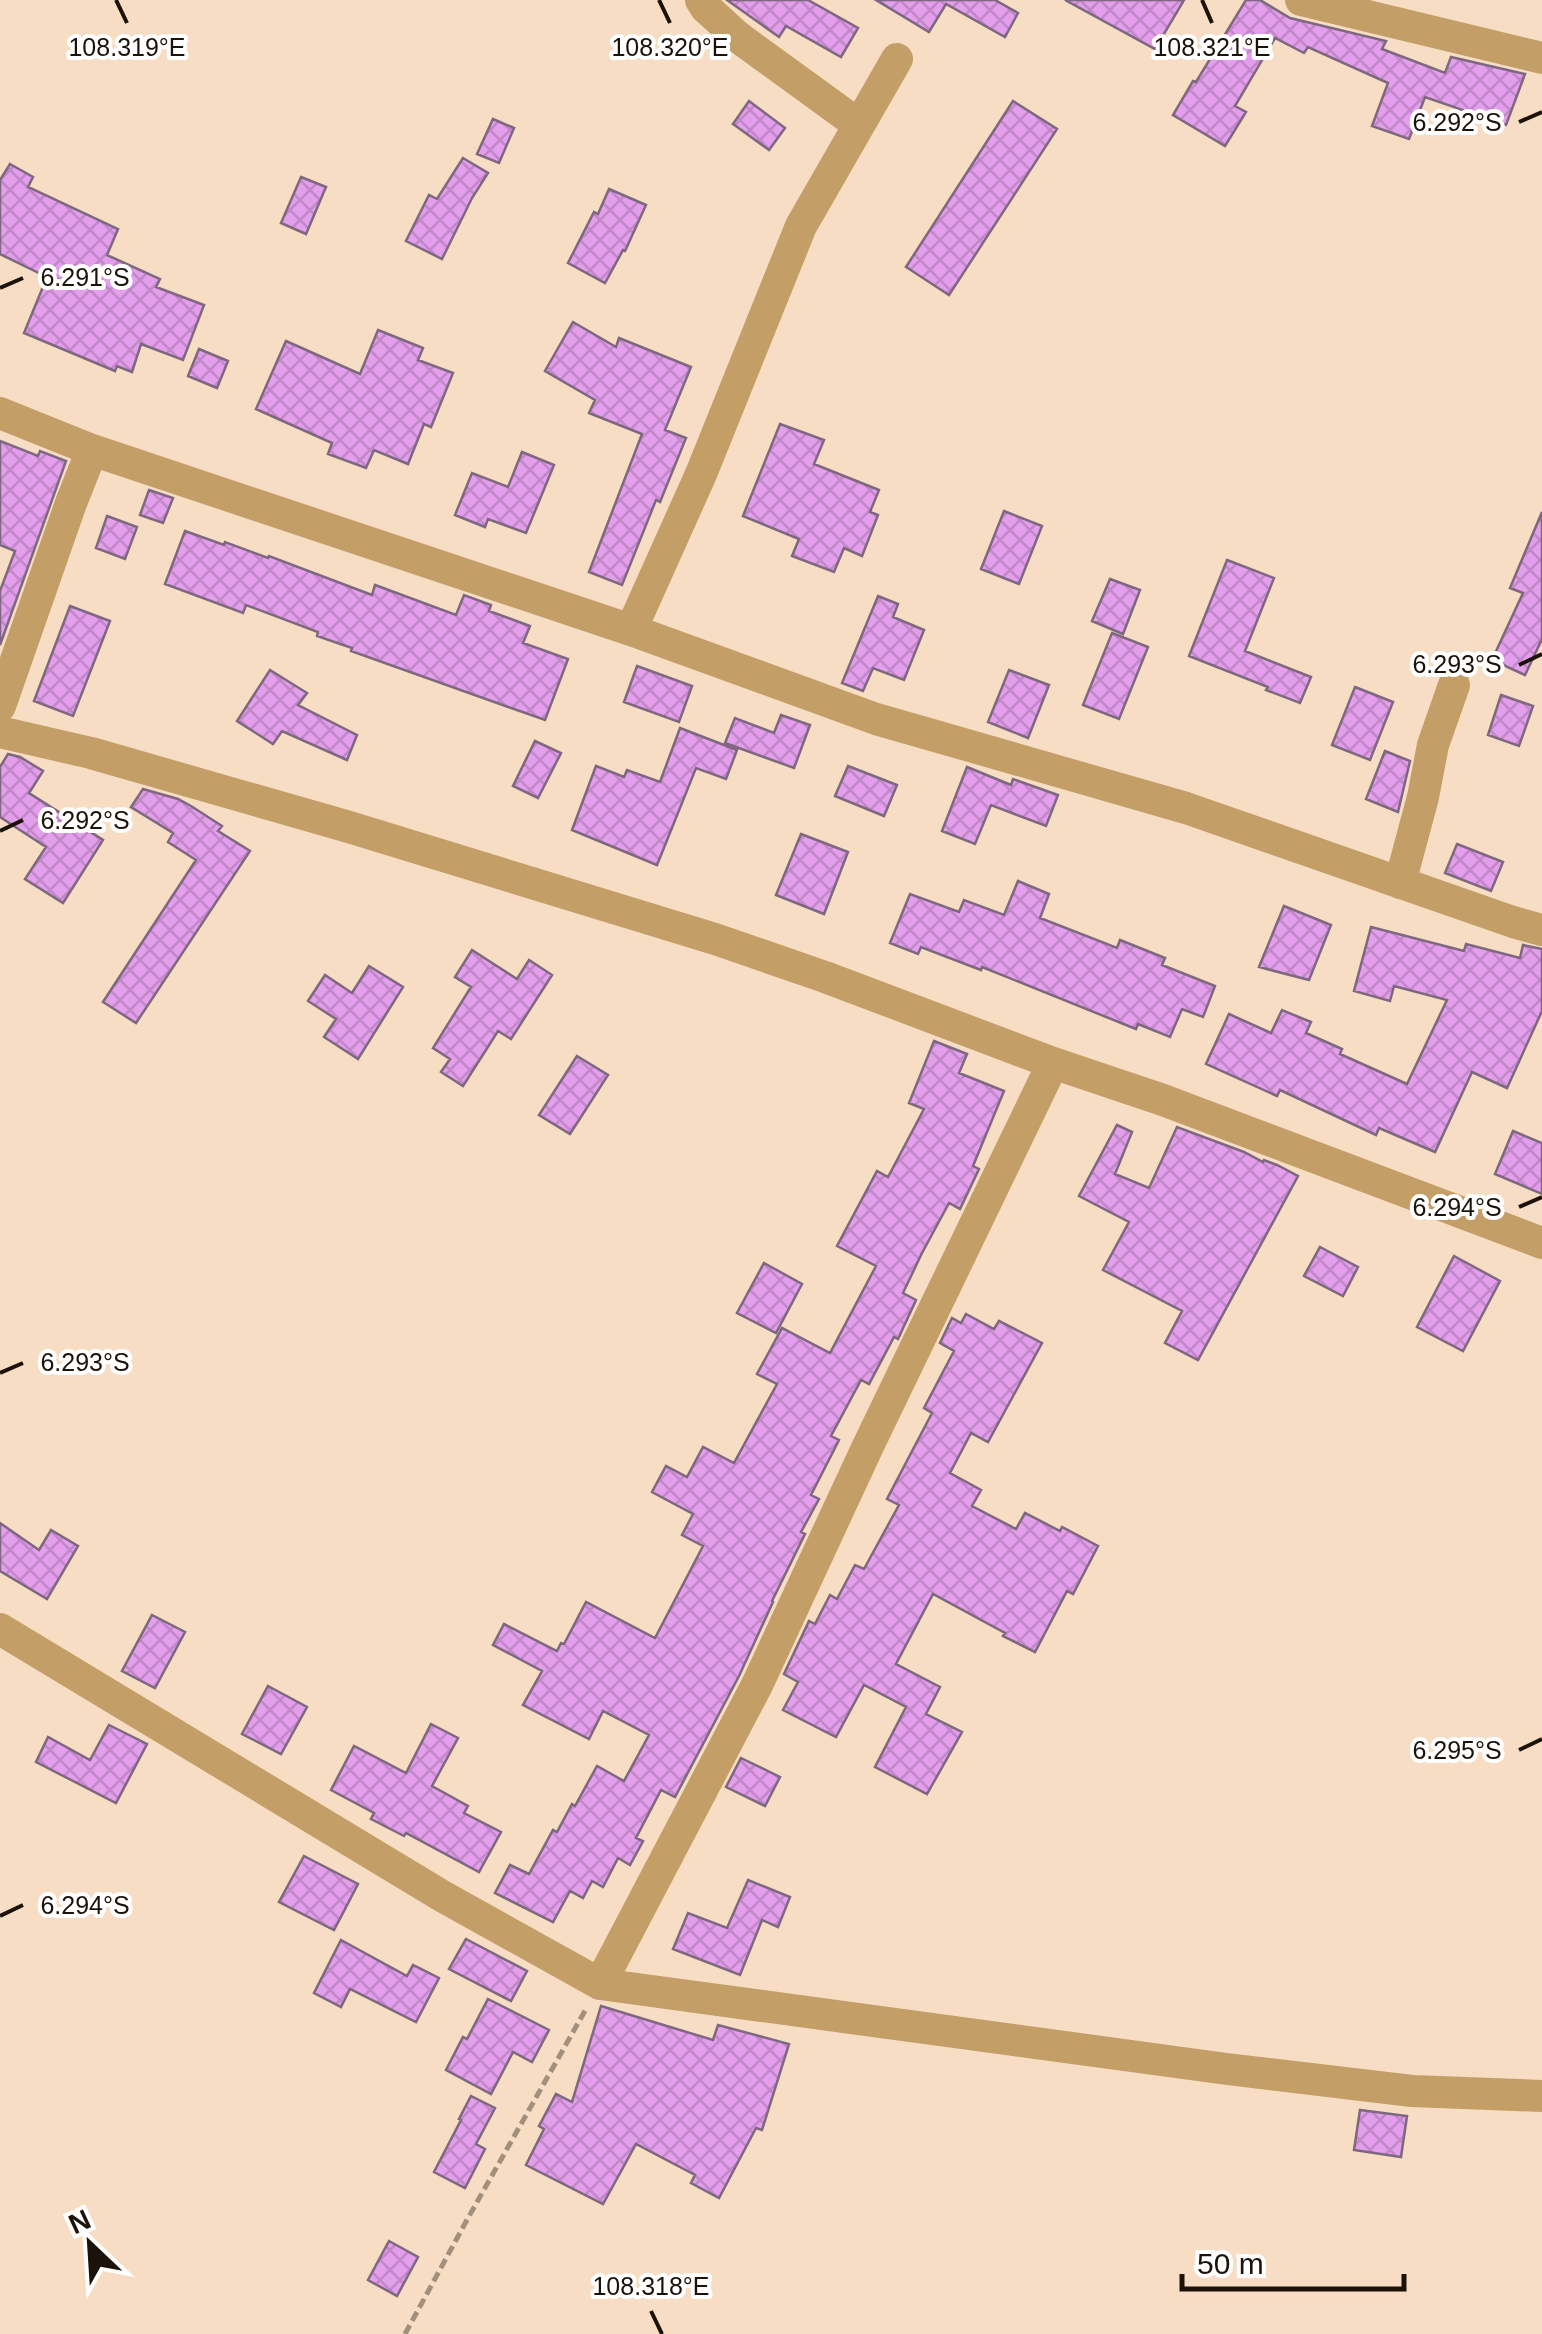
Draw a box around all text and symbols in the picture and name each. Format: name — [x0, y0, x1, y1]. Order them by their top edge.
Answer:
text: 108.319°E — [68, 33, 186, 61]
text: 108.320°E — [611, 33, 729, 61]
text: 108.321°E — [1153, 33, 1271, 61]
text: 6.292°S — [1412, 108, 1502, 136]
text: 6.291°S — [40, 263, 130, 291]
text: 6.293°S — [1412, 650, 1502, 678]
text: 6.292°S — [40, 806, 130, 834]
text: 6.294°S — [1412, 1193, 1502, 1221]
text: 6.293°S — [40, 1348, 130, 1376]
text: 6.295°S — [1412, 1736, 1502, 1764]
text: 6.294°S — [40, 1891, 130, 1919]
north arrow — [40, 2194, 140, 2294]
text: N — [64, 2203, 95, 2240]
scale bar — [1182, 2229, 1404, 2291]
text: 50 m — [1197, 2247, 1264, 2280]
text: 108.318°E — [592, 2272, 710, 2300]

